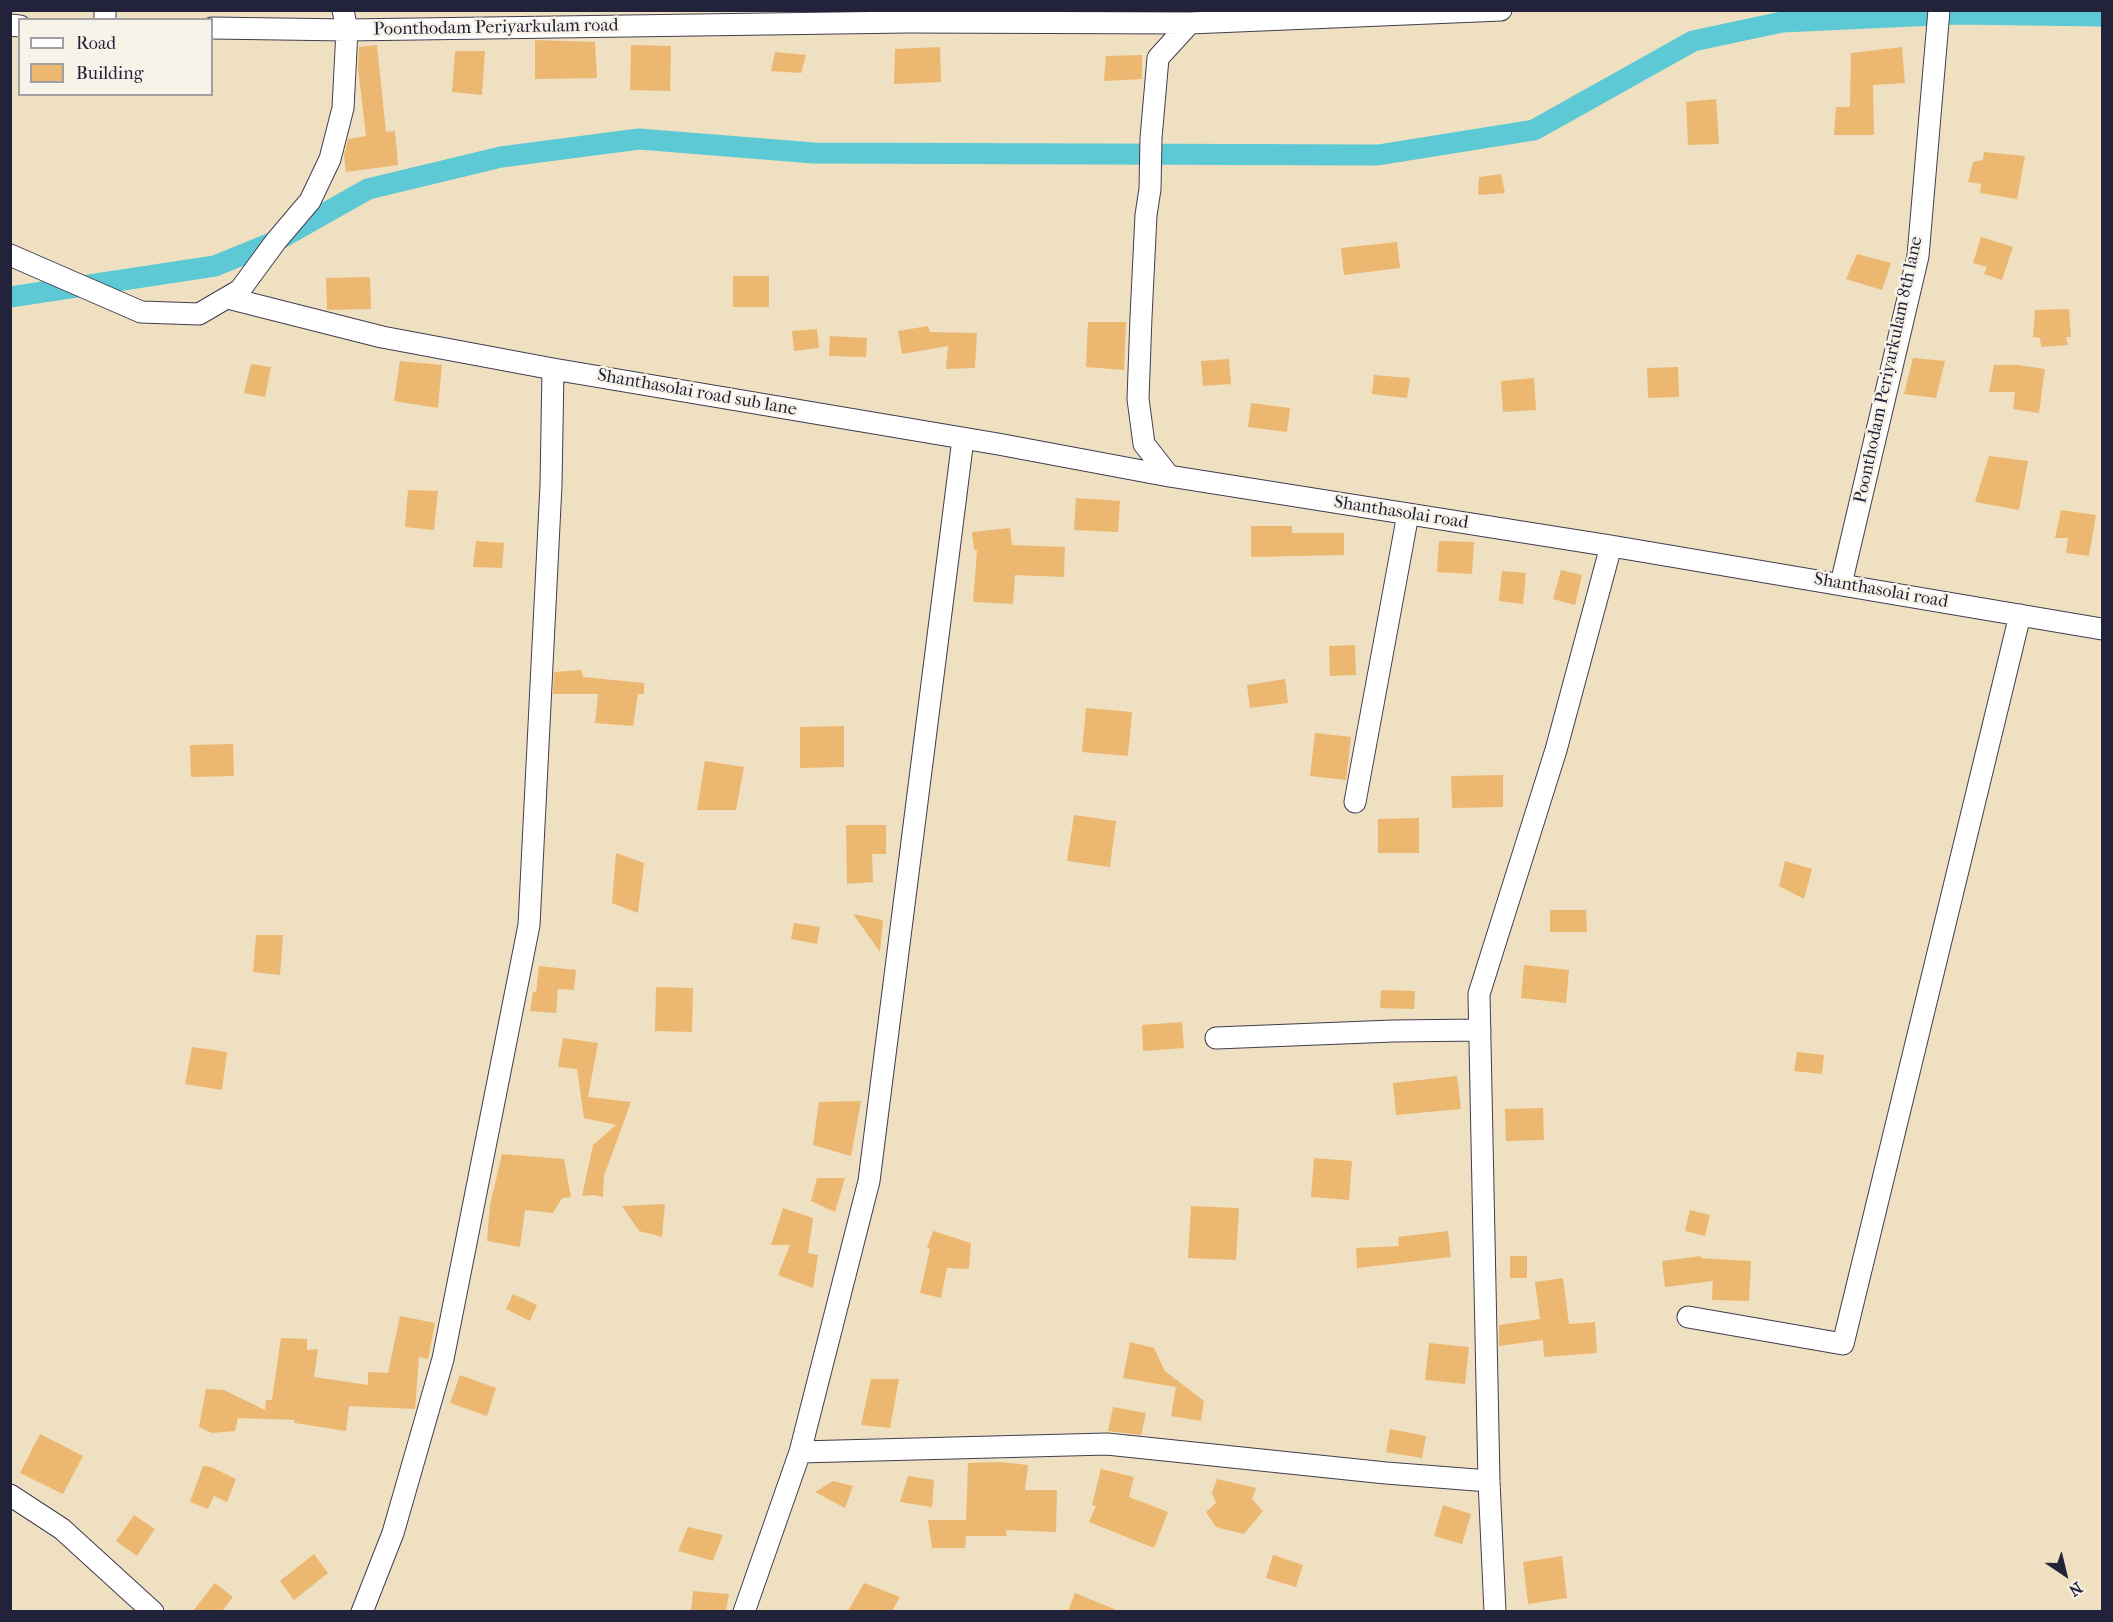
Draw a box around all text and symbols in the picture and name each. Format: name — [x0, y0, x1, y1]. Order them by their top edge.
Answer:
street label: Poonthodam Periyarkulam road — [373, 15, 619, 41]
legend — [18, 18, 213, 96]
text: Road — [76, 33, 116, 54]
text: Building — [76, 63, 143, 84]
street label: Poonthodam Periyarkulam 8th lane — [1850, 235, 1928, 505]
street label: Shanthasolai road sub lane — [596, 365, 798, 421]
street label: Shanthasolai road — [1332, 492, 1470, 534]
street label: Shanthasolai road — [1812, 569, 1950, 613]
north arrow — [2035, 1544, 2095, 1604]
text: N — [2065, 1578, 2086, 1600]

